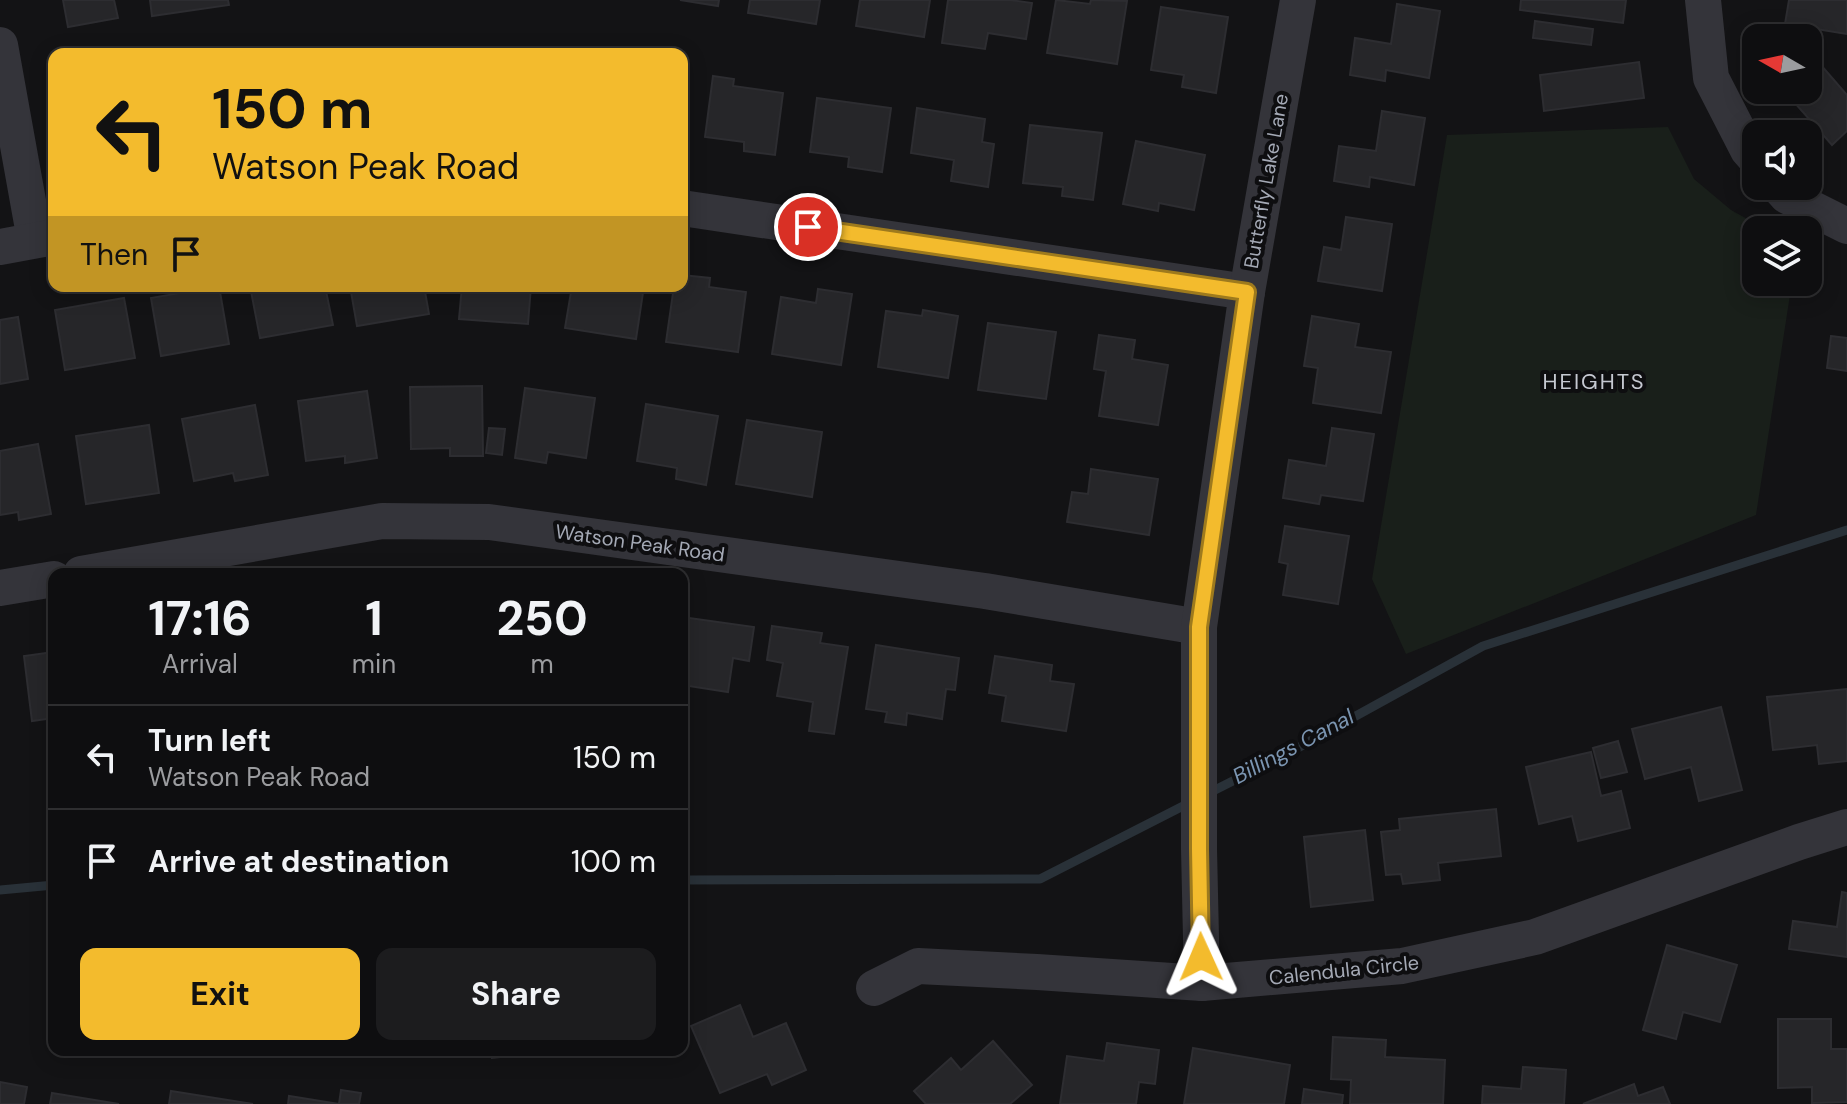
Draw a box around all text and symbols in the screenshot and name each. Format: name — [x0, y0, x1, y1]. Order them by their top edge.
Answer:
north arrow — [1742, 24, 1822, 104]
map controls — [1742, 24, 1822, 296]
text: 150 m — [212, 72, 373, 145]
icon: left — [80, 80, 184, 184]
street label: Butterfly Lake Lane — [1238, 92, 1294, 270]
button: sound — [1742, 120, 1822, 200]
text: Watson Peak Road — [212, 143, 519, 190]
pin — [774, 193, 842, 261]
icon: arrive — [786, 205, 830, 249]
button: layers — [1742, 216, 1822, 296]
icon: arrive — [164, 232, 208, 276]
text: Then — [80, 235, 148, 274]
district label: HEIGHTS — [1543, 367, 1645, 396]
street label: Watson Peak Road — [554, 518, 726, 568]
text: 17:16 — [148, 587, 252, 650]
text: 1 — [365, 587, 383, 650]
text: 250 — [496, 587, 588, 650]
text: Arrival — [162, 647, 238, 681]
text: min — [352, 647, 396, 681]
text: m — [531, 647, 554, 681]
water label: Billings Canal — [1227, 702, 1360, 791]
text: Turn left — [148, 721, 271, 760]
icon: left — [80, 735, 124, 779]
text: 150 m — [573, 738, 656, 777]
text: Watson Peak Road — [148, 760, 370, 794]
icon: arrive — [80, 839, 124, 883]
text: Arrive at destination — [148, 842, 449, 881]
text: 100 m — [571, 842, 656, 881]
position arrow — [1159, 915, 1243, 999]
button: Exit — [80, 948, 360, 1040]
button: Share — [376, 948, 656, 1040]
street label: Calendula Circle — [1268, 949, 1420, 991]

